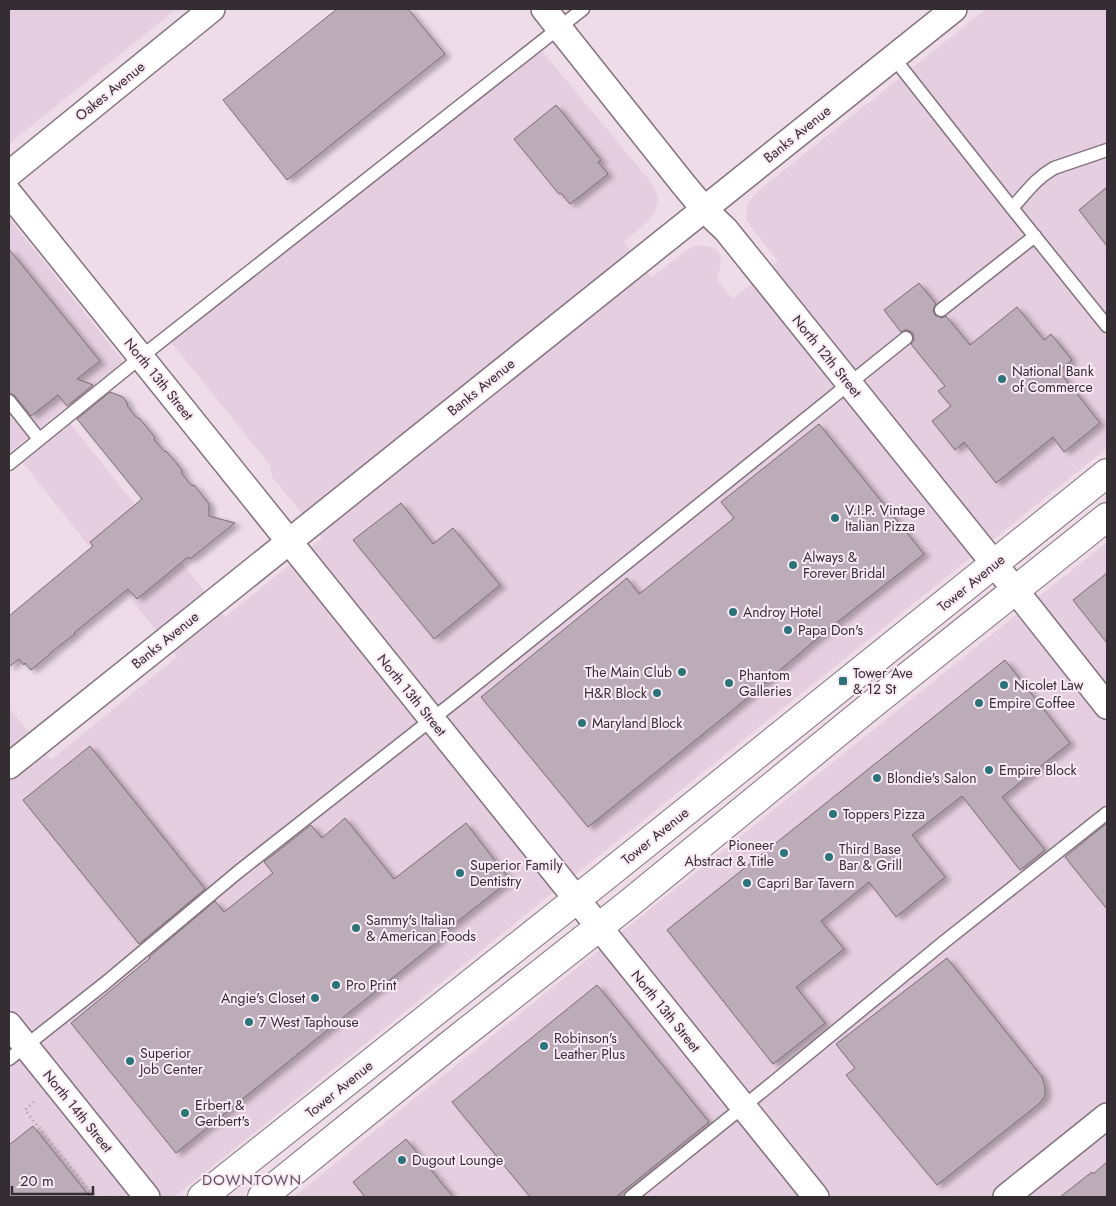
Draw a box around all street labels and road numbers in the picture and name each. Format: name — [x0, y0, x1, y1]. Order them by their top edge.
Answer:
street label: Oakes Avenue — [71, 57, 149, 125]
street label: Banks Avenue — [759, 101, 835, 167]
street label: North 12th Street — [788, 311, 867, 402]
street label: North 13th Street — [120, 334, 199, 425]
street label: Banks Avenue — [443, 354, 519, 420]
street label: Tower Avenue — [933, 550, 1009, 616]
street label: Banks Avenue — [127, 607, 203, 673]
street label: North 13th Street — [373, 650, 452, 741]
street label: Tower Avenue — [617, 803, 693, 869]
street label: North 13th Street — [627, 966, 706, 1057]
street label: Tower Avenue — [301, 1056, 377, 1122]
street label: North 14th Street — [38, 1065, 118, 1157]

